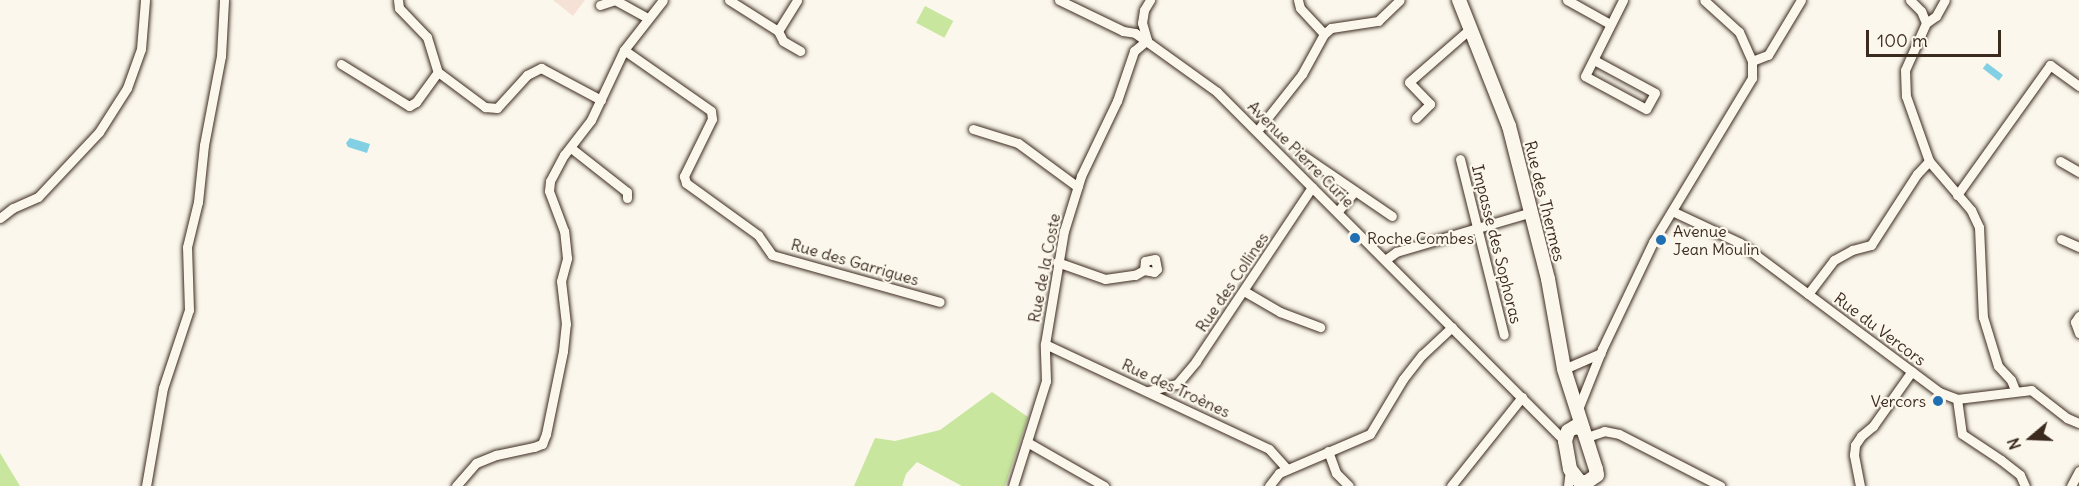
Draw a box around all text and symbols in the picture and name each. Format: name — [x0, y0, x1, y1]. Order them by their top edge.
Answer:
scale bar — [1869, 18, 2004, 56]
text: 100 m — [1877, 29, 1928, 52]
street label: Avenue Pierre Curie — [1244, 97, 1358, 211]
street label: Rue des Thermes — [1521, 139, 1569, 263]
street label: Impasse des Sophoras — [1468, 163, 1526, 325]
street label: Rue de la Coste — [1024, 212, 1064, 324]
place label: Avenue Jean Moulin — [1673, 221, 1760, 259]
place label: Roche Combes — [1367, 228, 1474, 248]
street label: Rue des Collines — [1192, 229, 1272, 335]
marker: Roche Combes — [1348, 231, 1362, 245]
marker: Avenue Jean Moulin — [1654, 233, 1668, 247]
street label: Rue des Garrigues — [789, 235, 921, 289]
street label: Rue du Vercors — [1830, 288, 1930, 370]
street label: Rue des Troènes — [1119, 355, 1233, 421]
place label: Vercors — [1871, 391, 1926, 411]
marker: Vercors — [1931, 394, 1945, 408]
north arrow — [2001, 408, 2061, 468]
text: N — [2003, 435, 2025, 452]

